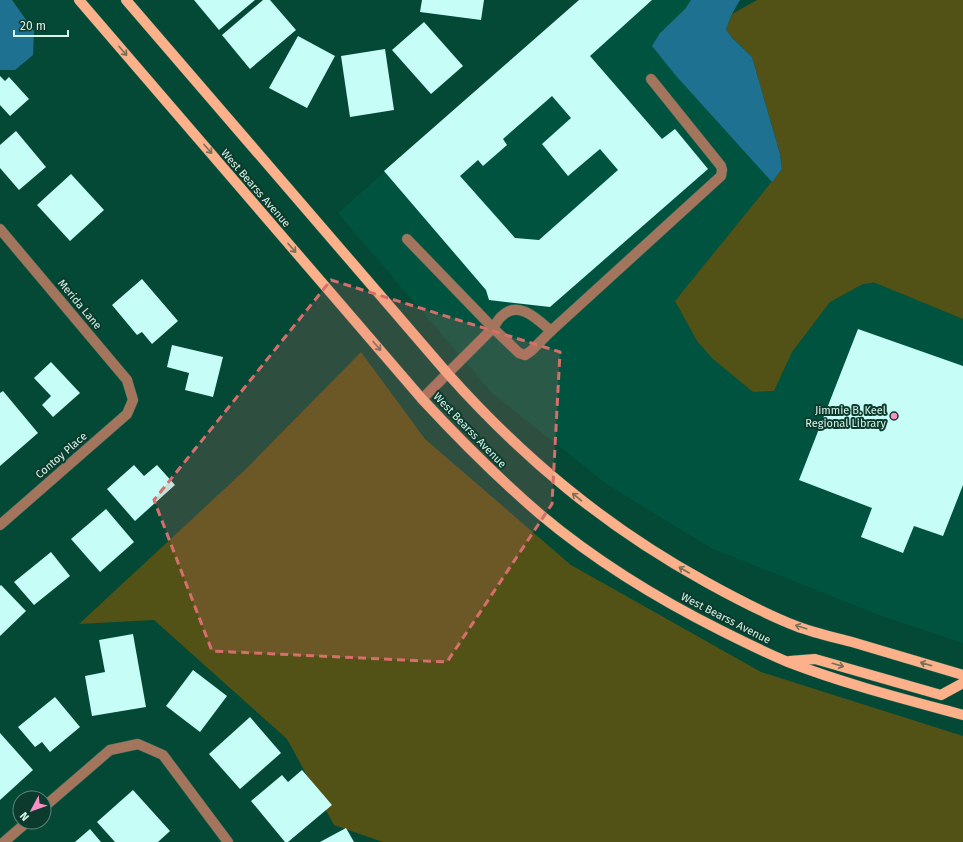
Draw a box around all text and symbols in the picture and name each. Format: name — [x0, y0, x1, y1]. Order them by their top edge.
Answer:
scale bar — [14, 12, 68, 38]
text: 20 m — [20, 19, 46, 33]
one-way arrow — [118, 45, 127, 56]
one-way arrow — [203, 144, 212, 155]
street label: West Bearss Avenue — [218, 147, 293, 230]
one-way arrow — [288, 243, 297, 253]
street label: Merida Lane — [55, 277, 104, 332]
one-way arrow — [373, 341, 382, 352]
street label: West Bearss Avenue — [430, 390, 509, 471]
place label: Jimmie B. Keel Regional Library — [805, 404, 887, 430]
marker: Jimmie B. Keel Regional Library — [889, 411, 899, 421]
street label: Contoy Place — [33, 430, 90, 481]
one-way arrow — [571, 493, 582, 502]
one-way arrow — [678, 566, 690, 574]
street label: West Bearss Avenue — [679, 590, 773, 647]
one-way arrow — [795, 623, 808, 630]
one-way arrow — [919, 660, 932, 667]
one-way arrow — [832, 662, 845, 669]
north arrow — [12, 790, 52, 830]
text: N — [18, 809, 32, 823]

